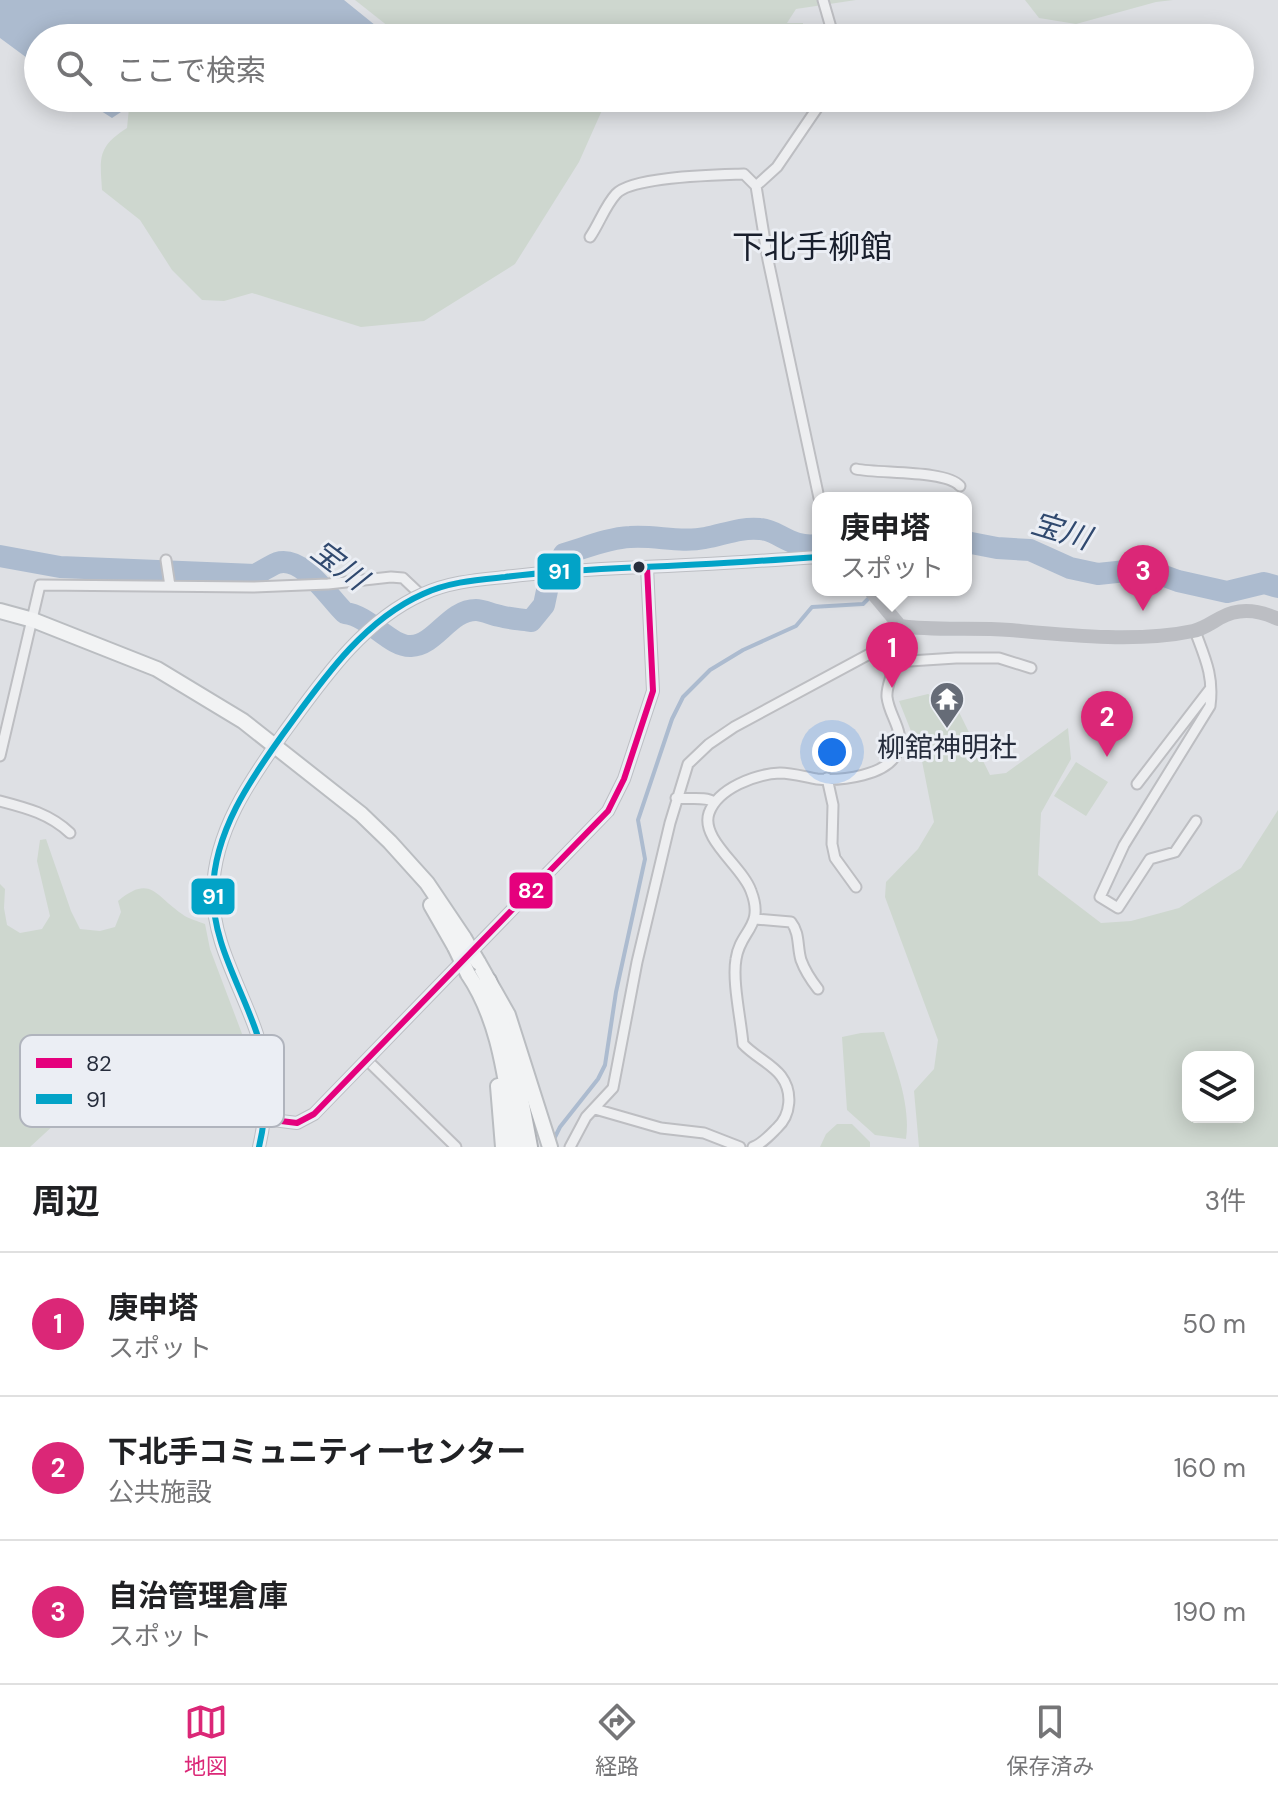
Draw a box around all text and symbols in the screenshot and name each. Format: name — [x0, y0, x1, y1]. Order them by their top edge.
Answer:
search box — [24, 24, 1254, 112]
icon: search — [52, 46, 96, 90]
text: ここで検索 — [116, 51, 266, 90]
district label: 下北手柳館 — [732, 226, 892, 268]
popup — [812, 492, 972, 596]
water label: 宝川 — [1027, 503, 1098, 559]
text: 庚申塔 — [840, 508, 930, 547]
water label: 宝川 — [304, 531, 377, 600]
pin: 3 — [1117, 545, 1169, 611]
text: スポット — [840, 551, 944, 585]
line badge: 91 — [536, 552, 582, 591]
text: 91 — [548, 557, 570, 586]
unlabelled marker — [631, 559, 647, 575]
pin: 1 — [866, 622, 918, 688]
temple icon: 柳舘神明社 — [928, 680, 966, 730]
pin: 2 — [1081, 691, 1133, 757]
place label: 柳舘神明社 — [877, 729, 1017, 766]
your location — [812, 732, 852, 772]
line badge: 82 — [508, 871, 554, 910]
text: 82 — [518, 876, 544, 905]
line badge: 91 — [190, 877, 236, 916]
text: 91 — [202, 882, 224, 911]
legend — [20, 1035, 284, 1127]
text: 82 — [86, 1049, 112, 1078]
map controls — [1182, 1051, 1254, 1123]
button: layers — [1182, 1051, 1254, 1123]
text: 91 — [86, 1085, 106, 1114]
text: 周辺 — [32, 1179, 100, 1224]
text: 3件 — [1205, 1184, 1246, 1218]
text: 庚申塔 — [108, 1288, 198, 1327]
text: 1 — [53, 1307, 63, 1341]
text: 50 m — [1182, 1307, 1246, 1341]
text: スポット — [108, 1331, 212, 1365]
text: 下北手コミュニティーセンター — [108, 1432, 526, 1471]
text: 2 — [50, 1451, 66, 1485]
text: 160 m — [1174, 1451, 1246, 1485]
text: 公共施設 — [108, 1475, 212, 1509]
text: 自治管理倉庫 — [108, 1576, 288, 1615]
text: 3 — [50, 1595, 66, 1629]
text: 190 m — [1174, 1595, 1246, 1629]
text: スポット — [108, 1619, 212, 1653]
tab: 地図 — [184, 1700, 228, 1781]
tab: 経路 — [595, 1700, 639, 1781]
tab: 保存済み — [1006, 1700, 1094, 1781]

